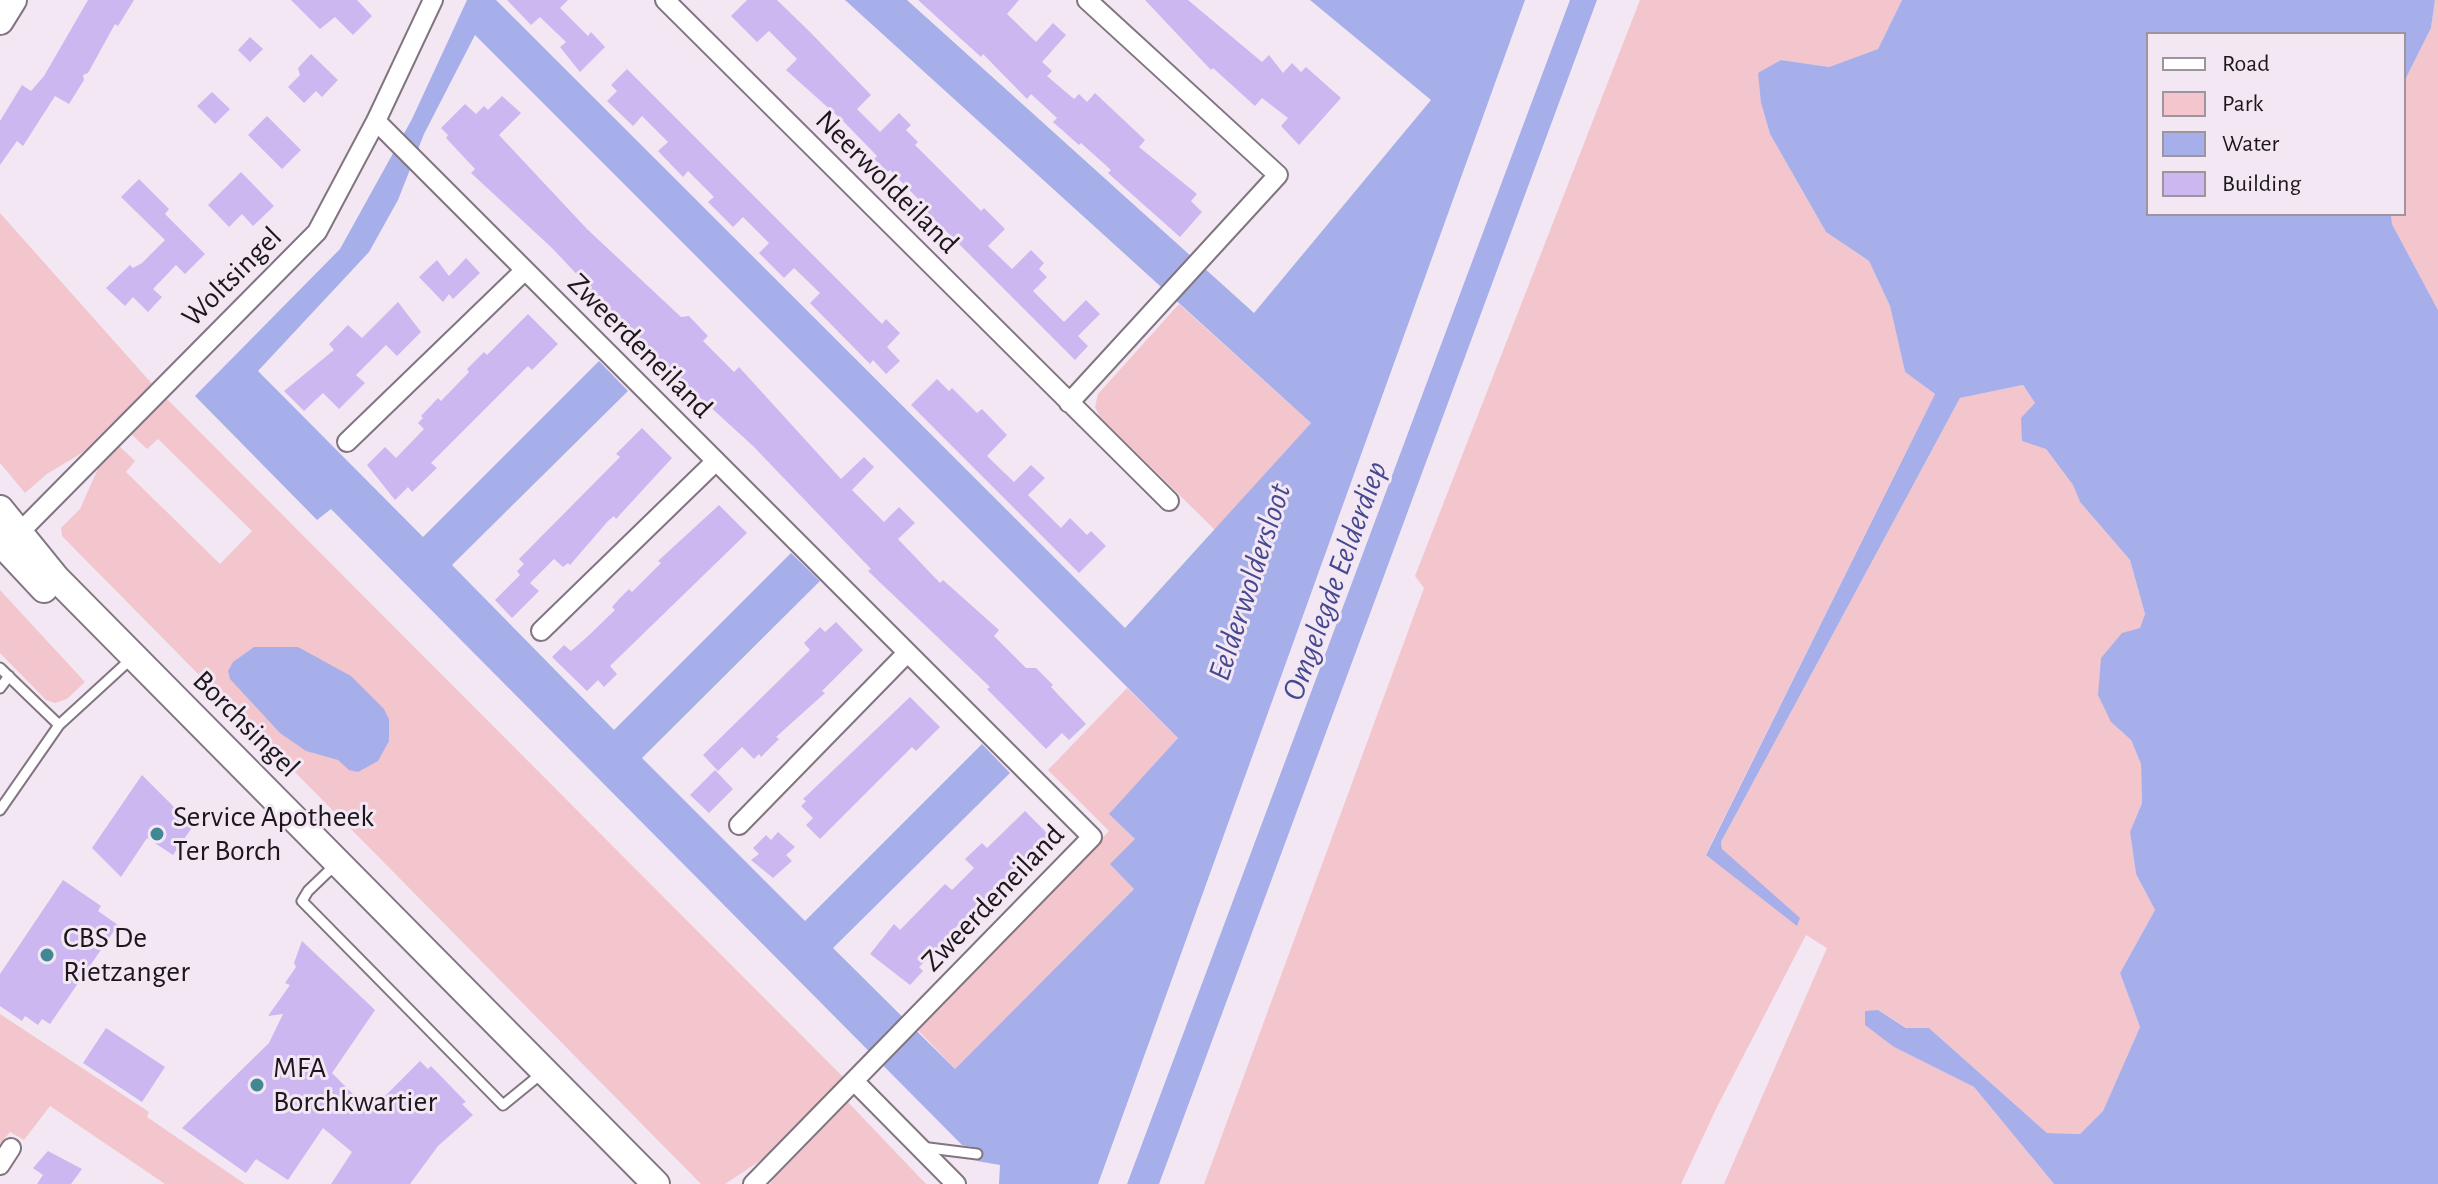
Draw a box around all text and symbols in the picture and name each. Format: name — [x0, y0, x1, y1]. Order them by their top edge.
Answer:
legend — [2146, 32, 2406, 216]
text: Road — [2222, 52, 2270, 76]
text: Park — [2222, 92, 2263, 116]
street label: Neerwoldeiland — [808, 103, 966, 261]
text: Water — [2222, 132, 2279, 156]
text: Building — [2222, 172, 2301, 196]
street label: Woltsingel — [174, 219, 290, 335]
street label: Zweerdeneiland — [560, 266, 720, 426]
water label: Omgelegde Eelderdiep — [1274, 456, 1396, 706]
water label: Eelderwoldersloot — [1200, 479, 1300, 685]
street label: Borchsingel — [185, 663, 307, 785]
place label: Service Apotheek Ter Borch — [173, 799, 374, 870]
street label: Zweerdeneiland — [914, 817, 1072, 979]
marker: Service Apotheek Ter Borch — [148, 825, 166, 843]
place label: CBS De Rietzanger — [63, 920, 190, 990]
marker: CBS De Rietzanger — [38, 946, 56, 964]
place label: MFA Borchkwartier — [273, 1050, 437, 1120]
marker: MFA Borchkwartier — [248, 1076, 266, 1094]

